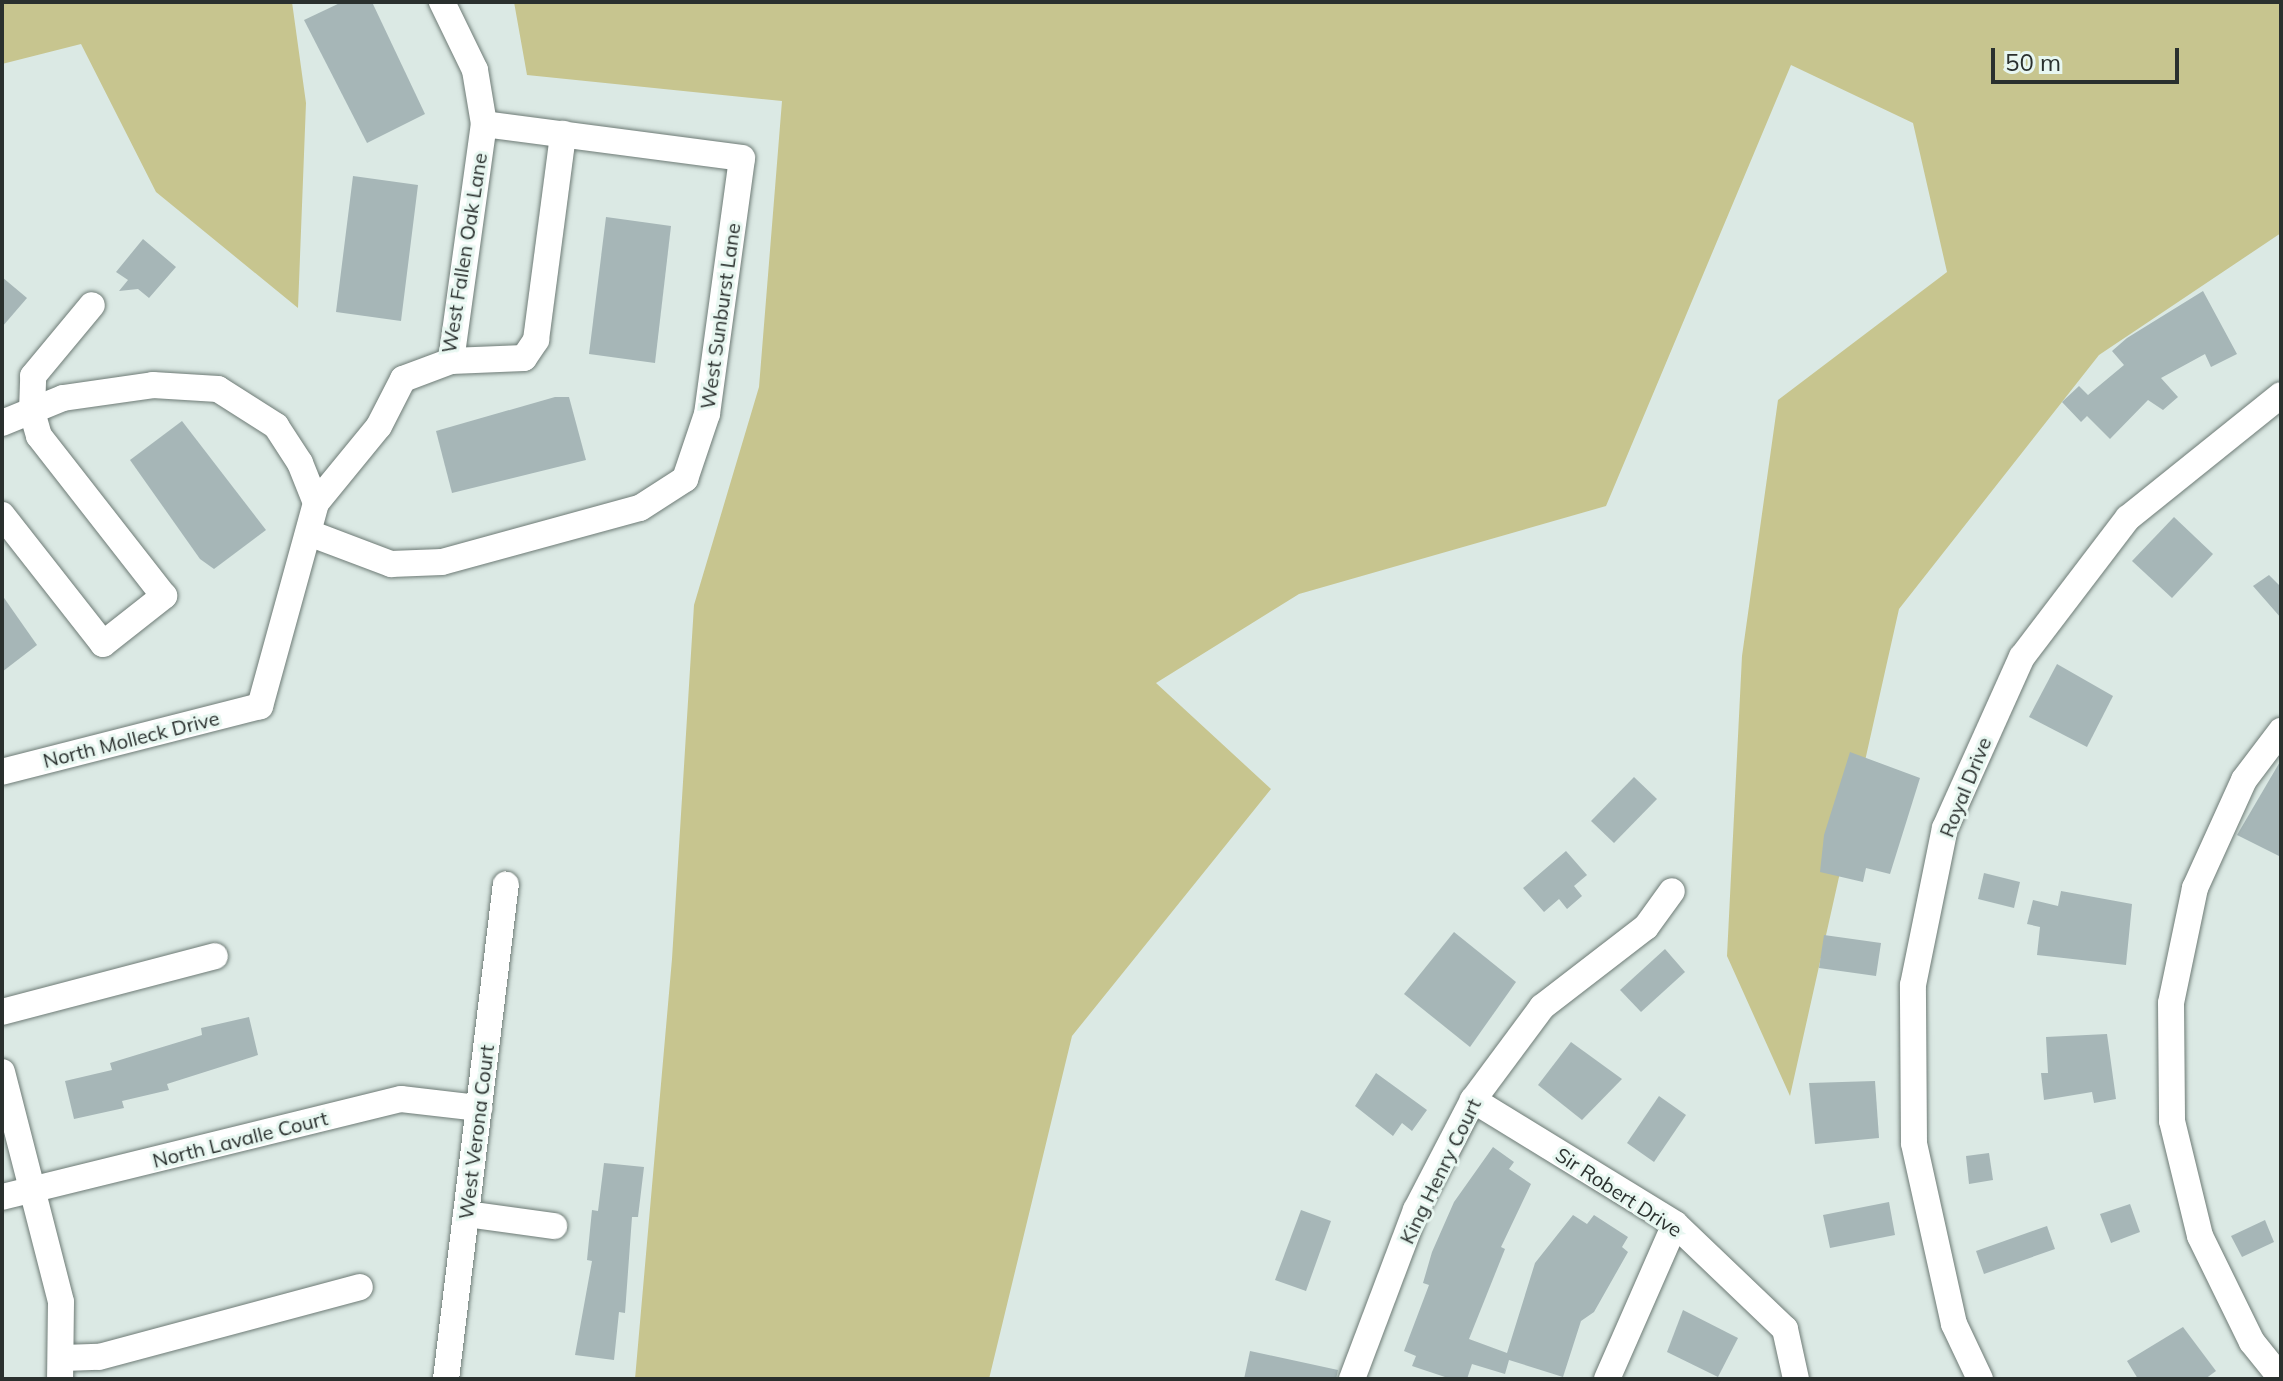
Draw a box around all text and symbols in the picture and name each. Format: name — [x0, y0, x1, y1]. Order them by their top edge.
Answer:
scale bar — [1995, 32, 2183, 82]
text: 50 m — [2005, 47, 2061, 77]
street label: West Fallen Oak Lane — [436, 151, 492, 355]
street label: West Sunburst Lane — [695, 221, 745, 411]
street label: North Molleck Drive — [40, 705, 222, 773]
street label: Royal Drive — [1934, 734, 1996, 840]
street label: West Verona Court — [453, 1043, 499, 1221]
street label: King Henry Court — [1394, 1094, 1486, 1248]
street label: North Lavalle Court — [150, 1106, 330, 1172]
street label: Sir Robert Drive — [1551, 1142, 1687, 1242]

